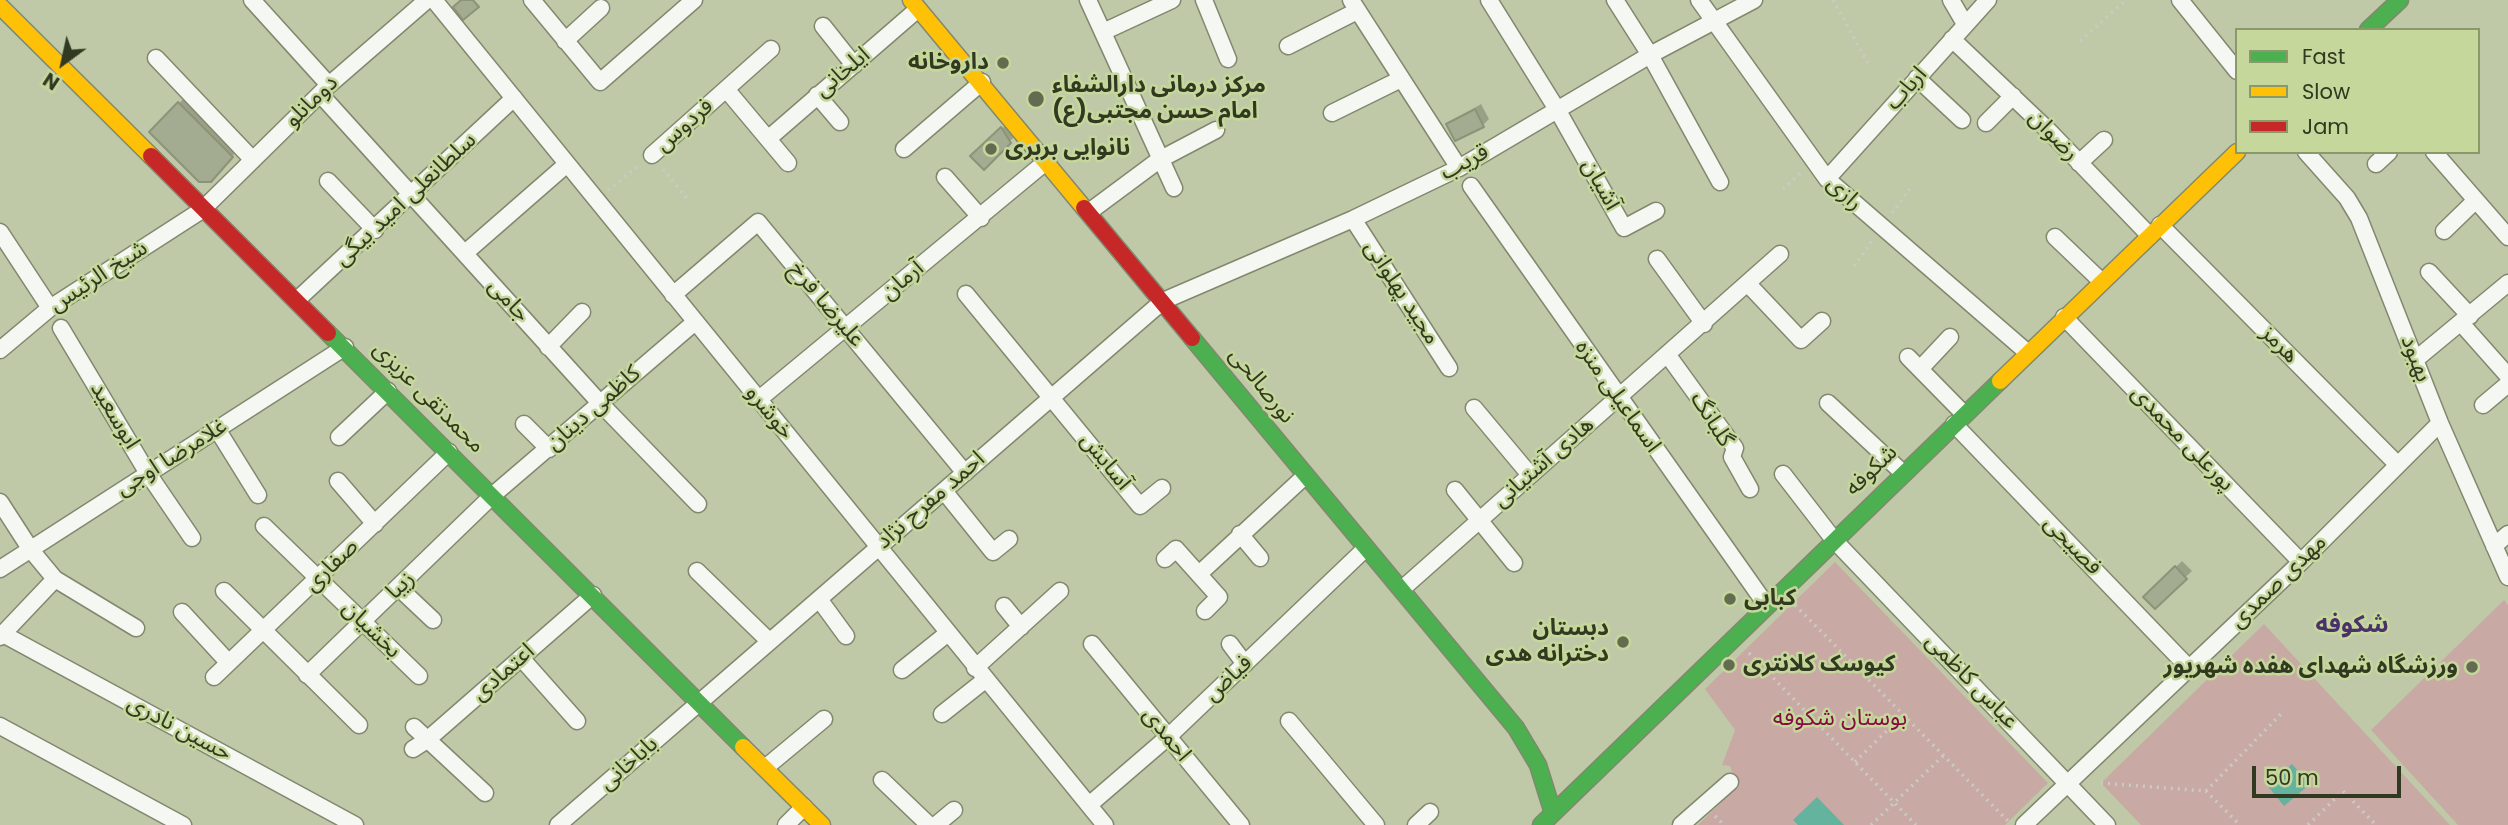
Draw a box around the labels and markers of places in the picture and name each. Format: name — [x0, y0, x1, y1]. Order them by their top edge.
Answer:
place label: داروخانه — [908, 49, 989, 77]
marker: داروخانه — [995, 55, 1011, 71]
place label: مرکز درمانی دارالشفاء امام حسن مجتبی(ع) — [1052, 72, 1266, 126]
marker: مرکز درمانی دارالشفاء امام حسن مجتبی(ع) — [1026, 89, 1046, 109]
place label: نانوایی بربری — [1005, 135, 1130, 163]
marker: نانوایی بربری — [983, 141, 999, 157]
place label: کبابی — [1744, 585, 1796, 613]
marker: کبابی — [1722, 591, 1738, 607]
place label: دبستان دخترانه هدی — [1485, 615, 1609, 669]
marker: دبستان دخترانه هدی — [1615, 634, 1631, 650]
place label: کیوسک کلانتری — [1743, 651, 1896, 679]
place label: ورزشگاه شهدای هفده شهریور — [2164, 653, 2458, 681]
marker: کیوسک کلانتری — [1721, 657, 1737, 673]
marker: ورزشگاه شهدای هفده شهریور — [2464, 659, 2480, 675]

